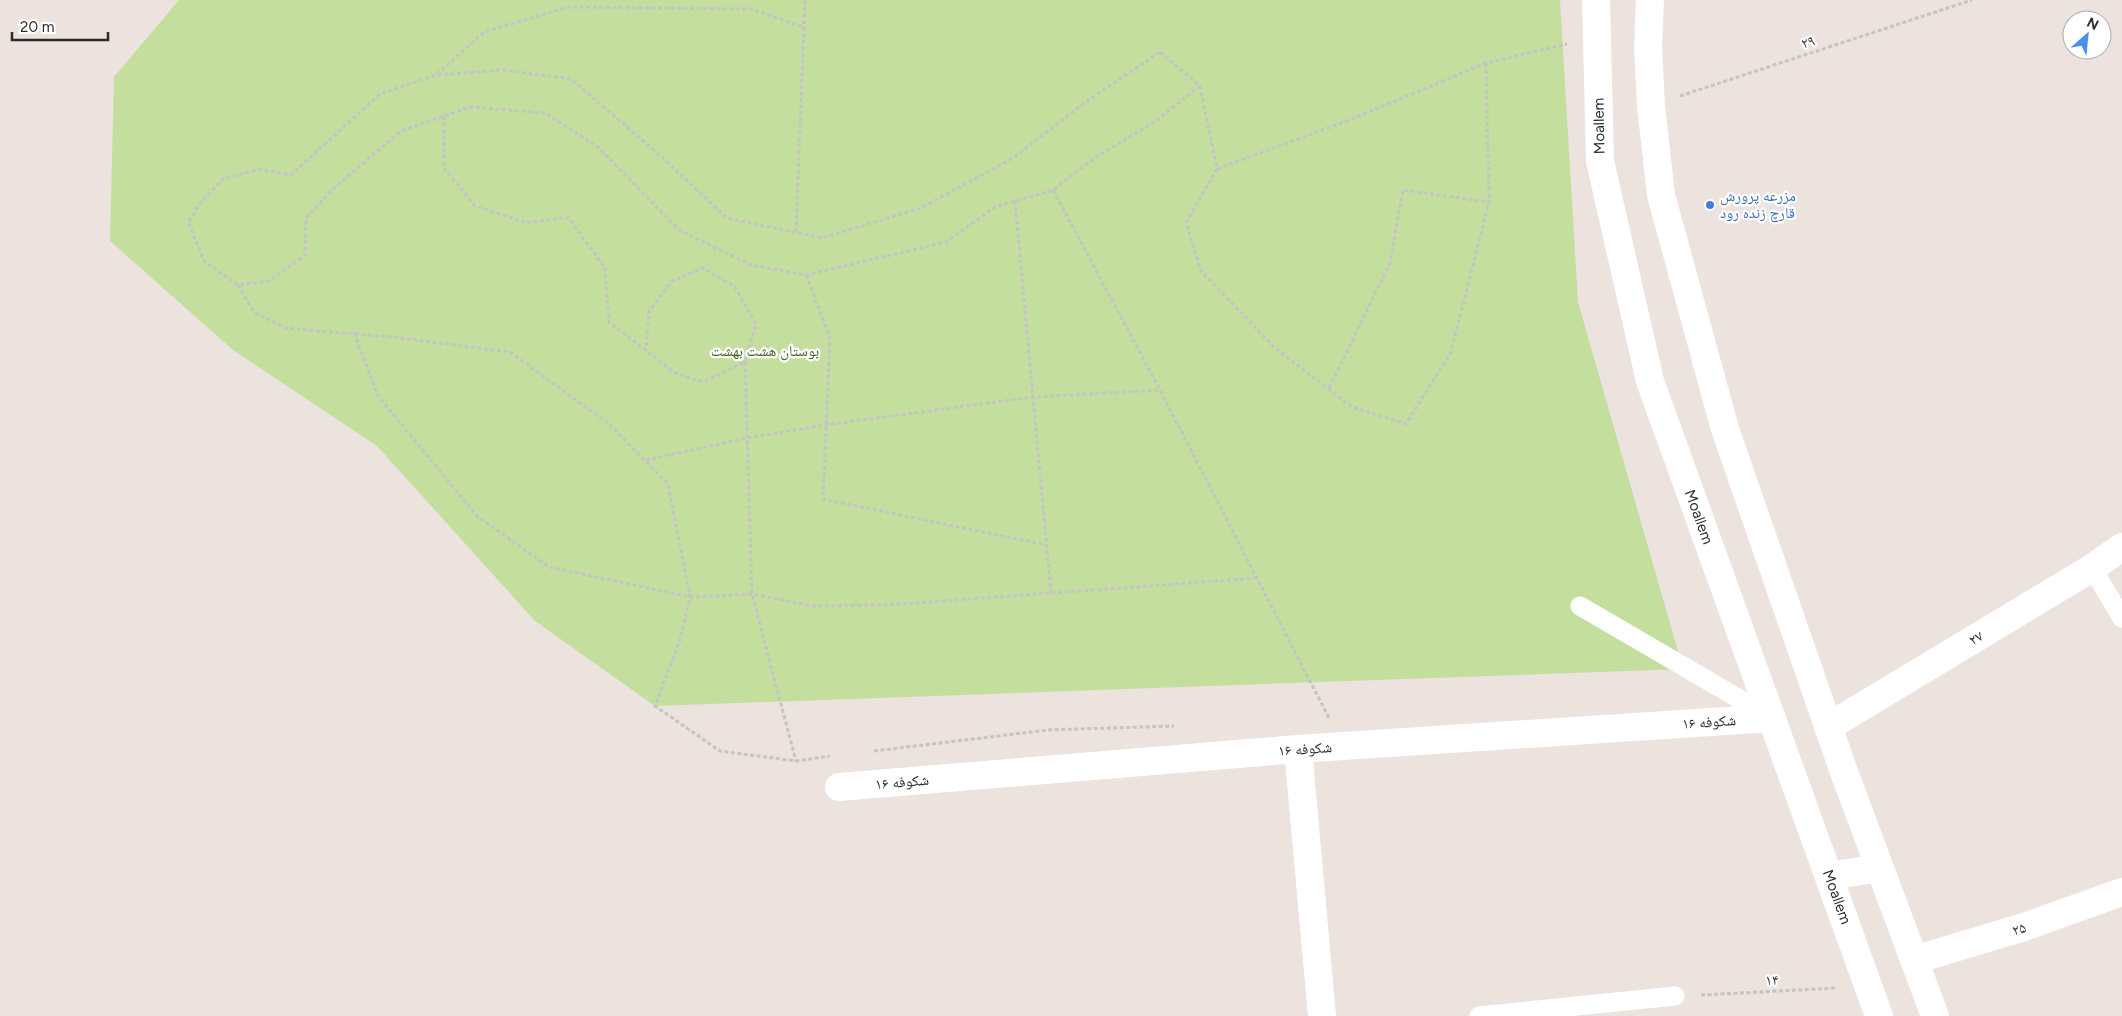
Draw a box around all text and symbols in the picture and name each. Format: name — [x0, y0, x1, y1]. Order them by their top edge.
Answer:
scale bar — [12, 10, 109, 42]
north arrow — [2062, 10, 2112, 60]
text: N — [2084, 14, 2101, 34]
text: 20 m — [20, 18, 54, 36]
street label: ۲۹ — [1799, 31, 1817, 53]
street label: Moallem — [1590, 98, 1608, 154]
place label: مزرعه پرورش قارچ زنده رود — [1720, 187, 1796, 223]
marker: مزرعه پرورش قارچ زنده رود — [1704, 199, 1716, 211]
park label: بوستان هشت بهشت — [711, 342, 819, 361]
street label: Moallem — [1681, 487, 1717, 547]
street label: ۲۷ — [1966, 627, 1987, 649]
street label: شکوفه ۱۶ — [1681, 711, 1737, 733]
street label: شکوفه ۱۶ — [1277, 738, 1333, 760]
street label: شکوفه ۱۶ — [874, 771, 930, 793]
street label: Moallem — [1819, 867, 1855, 927]
street label: ۲۵ — [2010, 918, 2028, 940]
street label: ۱۴ — [1765, 971, 1779, 989]

